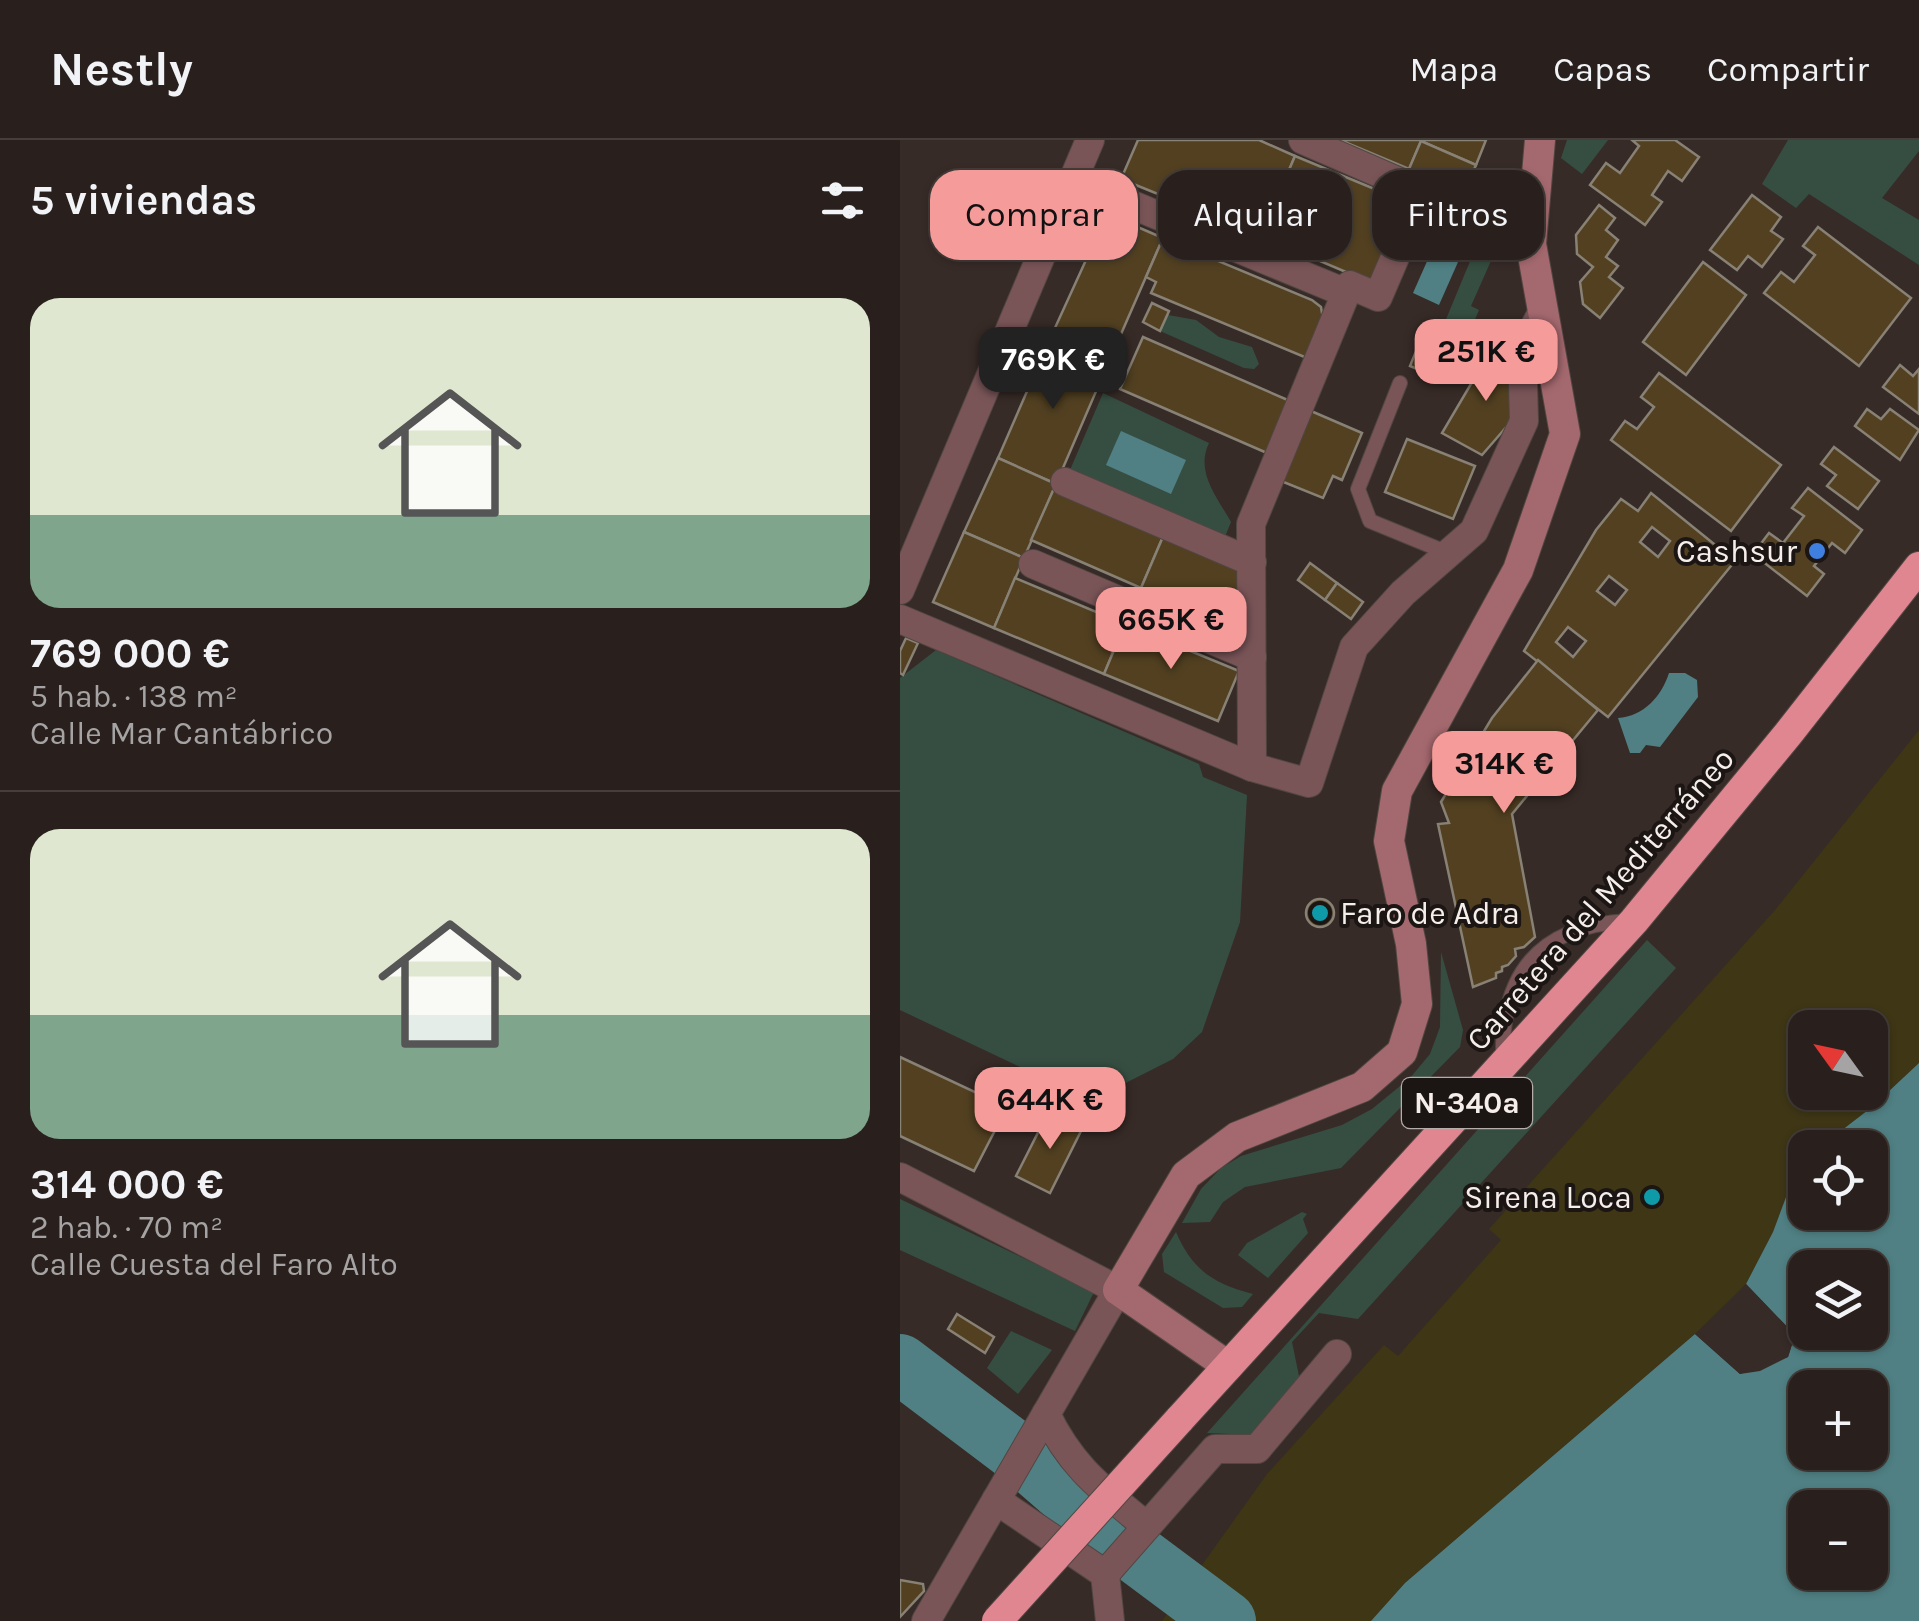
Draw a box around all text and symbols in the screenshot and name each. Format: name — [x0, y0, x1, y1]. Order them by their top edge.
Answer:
text: Nestly — [50, 41, 193, 97]
text: Mapa — [1410, 49, 1498, 90]
text: Capas — [1553, 49, 1652, 90]
text: Compartir — [1707, 49, 1869, 90]
chip: Comprar — [930, 170, 1138, 260]
chip: Alquilar — [1158, 170, 1352, 260]
chip: Filtros — [1372, 170, 1544, 260]
icon: filters — [815, 173, 870, 228]
text: 5 viviendas — [30, 175, 257, 225]
pin: 251K € — [1405, 319, 1567, 404]
pin: 769K € — [972, 327, 1134, 412]
text: 251K € — [1437, 333, 1535, 370]
text: 769K € — [1001, 341, 1105, 378]
icon: home — [360, 363, 540, 543]
place label: Cashsur — [1676, 533, 1797, 570]
marker: Cashsur — [1806, 540, 1828, 562]
pin: 665K € — [1090, 587, 1252, 672]
text: 665K € — [1118, 601, 1224, 638]
text: 769 000 € — [30, 628, 230, 678]
text: 5 hab. · 138 m² — [30, 678, 238, 715]
text: Calle Mar Cantábrico — [30, 715, 333, 752]
pin: 314K € — [1423, 731, 1585, 816]
street label: Carretera del Mediterráneo — [1459, 741, 1742, 1058]
text: 314K € — [1454, 745, 1554, 782]
icon: home — [360, 894, 540, 1074]
place label: Faro de Adra — [1340, 895, 1520, 932]
marker: Faro de Adra — [1309, 902, 1331, 924]
north arrow — [1788, 1010, 1888, 1110]
map controls — [1788, 1010, 1888, 1590]
pin: 644K € — [969, 1067, 1131, 1152]
road number: N-340a — [1402, 1078, 1532, 1128]
text: 644K € — [997, 1081, 1103, 1118]
button: locate — [1788, 1130, 1888, 1230]
text: 314 000 € — [30, 1159, 224, 1209]
place label: Sirena Loca — [1464, 1179, 1632, 1216]
marker: Sirena Loca — [1641, 1186, 1663, 1208]
text: 2 hab. · 70 m² — [30, 1209, 223, 1246]
text: Calle Cuesta del Faro Alto — [30, 1246, 398, 1283]
button: layers — [1788, 1250, 1888, 1350]
button: + — [1788, 1370, 1888, 1470]
button: − — [1788, 1490, 1888, 1590]

